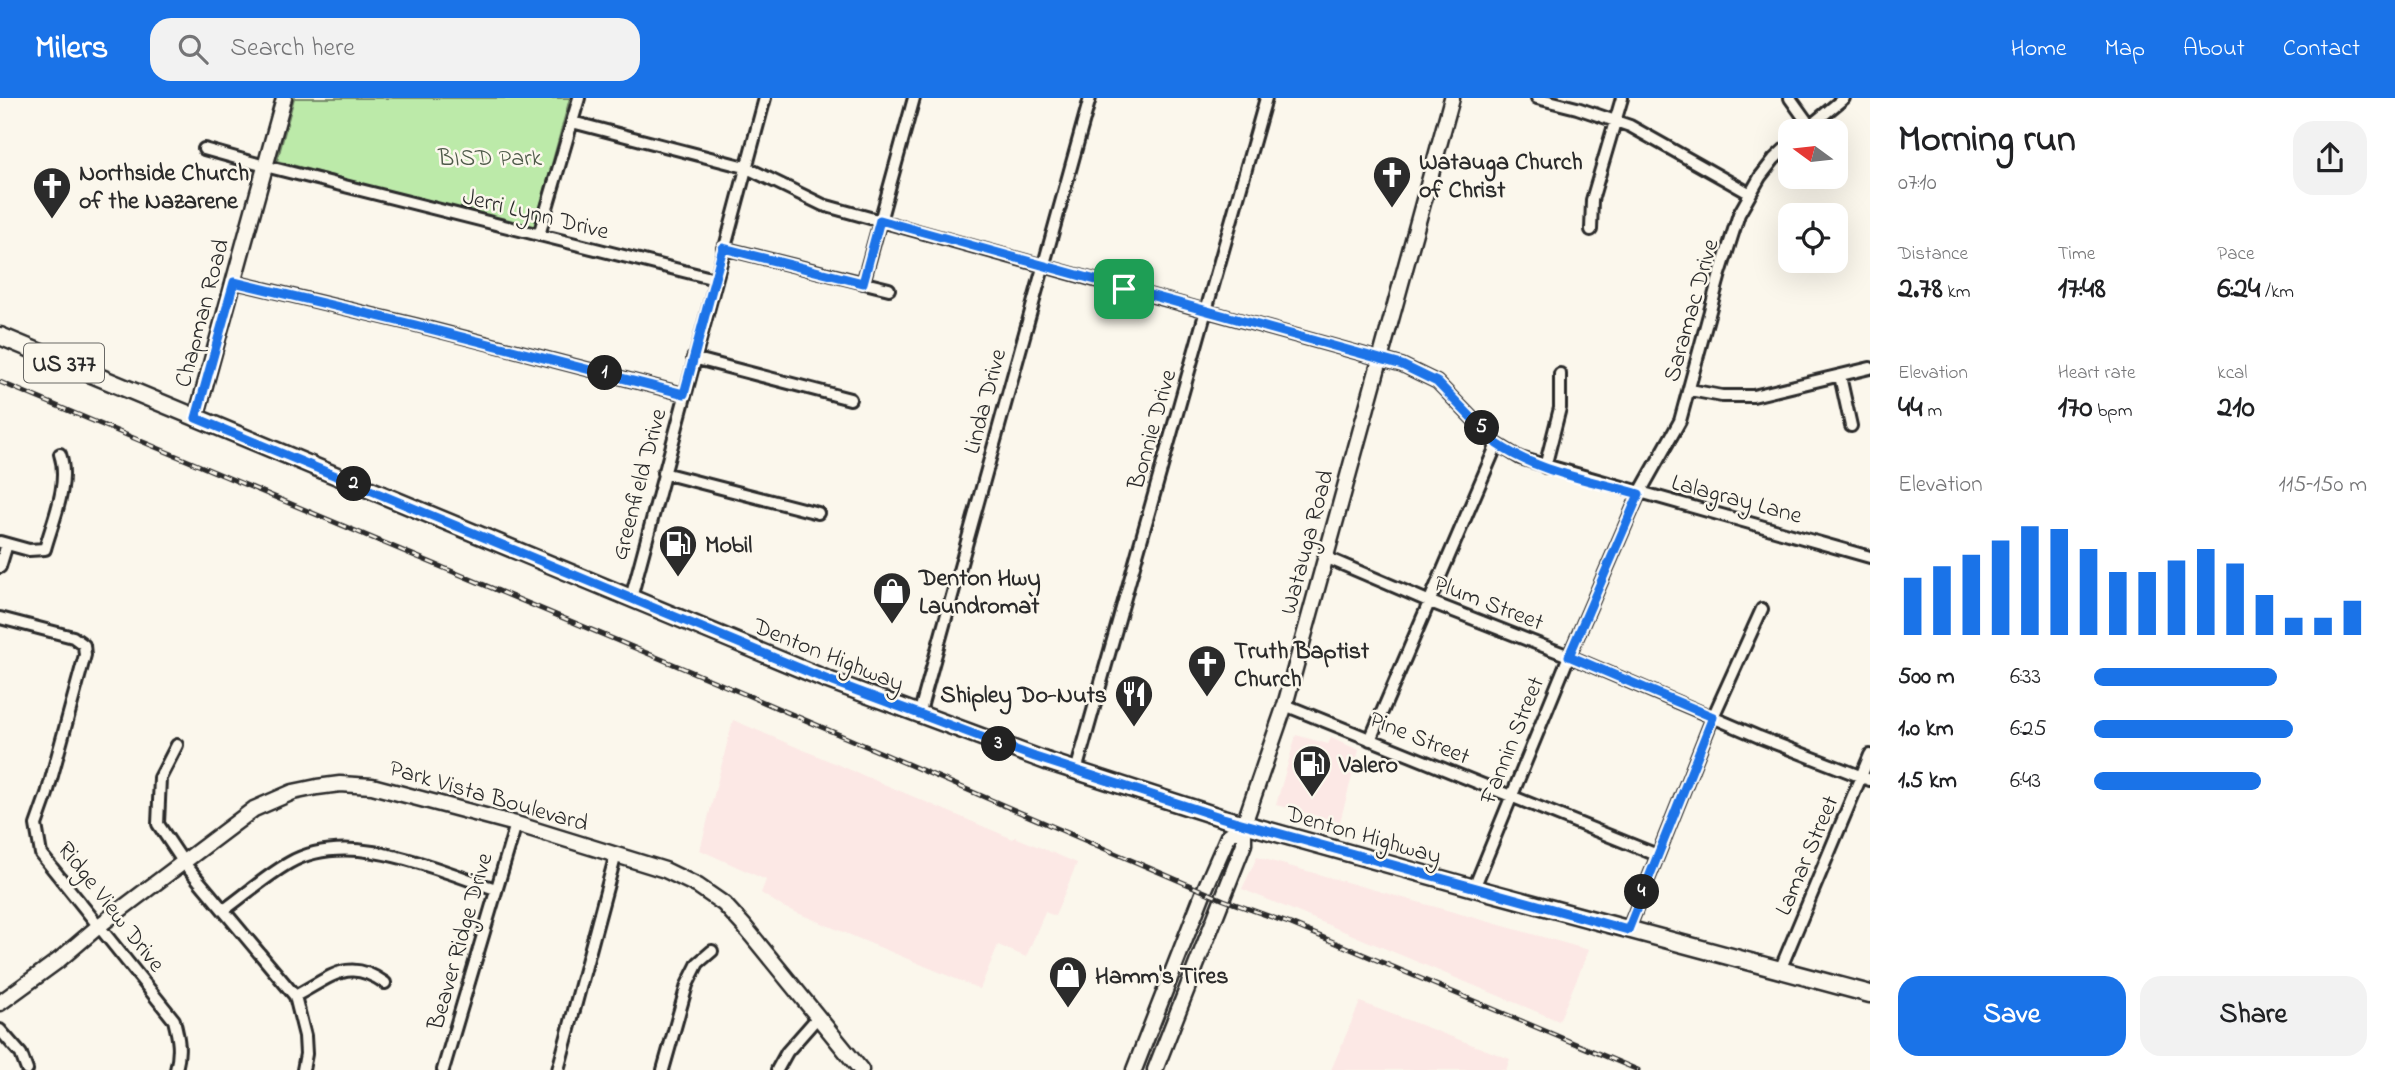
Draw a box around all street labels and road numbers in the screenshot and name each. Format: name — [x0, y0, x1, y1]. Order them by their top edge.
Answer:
street label: Jerri Lynn Drive — [458, 180, 612, 252]
street label: Chapman Road — [167, 235, 240, 392]
street label: Saramac Drive — [1655, 235, 1730, 386]
road number: US 377 — [24, 344, 104, 382]
street label: Linda Drive — [956, 345, 1017, 458]
street label: Bonnie Drive — [1119, 365, 1187, 495]
street label: Greenfield Drive — [603, 405, 678, 564]
street label: Watauga Road — [1272, 466, 1345, 619]
street label: Lalagray Lane — [1667, 466, 1806, 536]
street label: Plum Street — [1428, 567, 1548, 641]
street label: Denton Highway — [746, 610, 909, 703]
street label: Fannin Street — [1471, 672, 1555, 811]
street label: Pine Street — [1363, 703, 1475, 775]
street label: Park Vista Boulevard — [385, 752, 592, 843]
street label: Lamar Street — [1767, 791, 1849, 921]
street label: Denton Highway — [1280, 797, 1445, 876]
street label: Ridge View Drive — [48, 834, 173, 981]
street label: Beaver Ridge Drive — [419, 849, 503, 1035]

